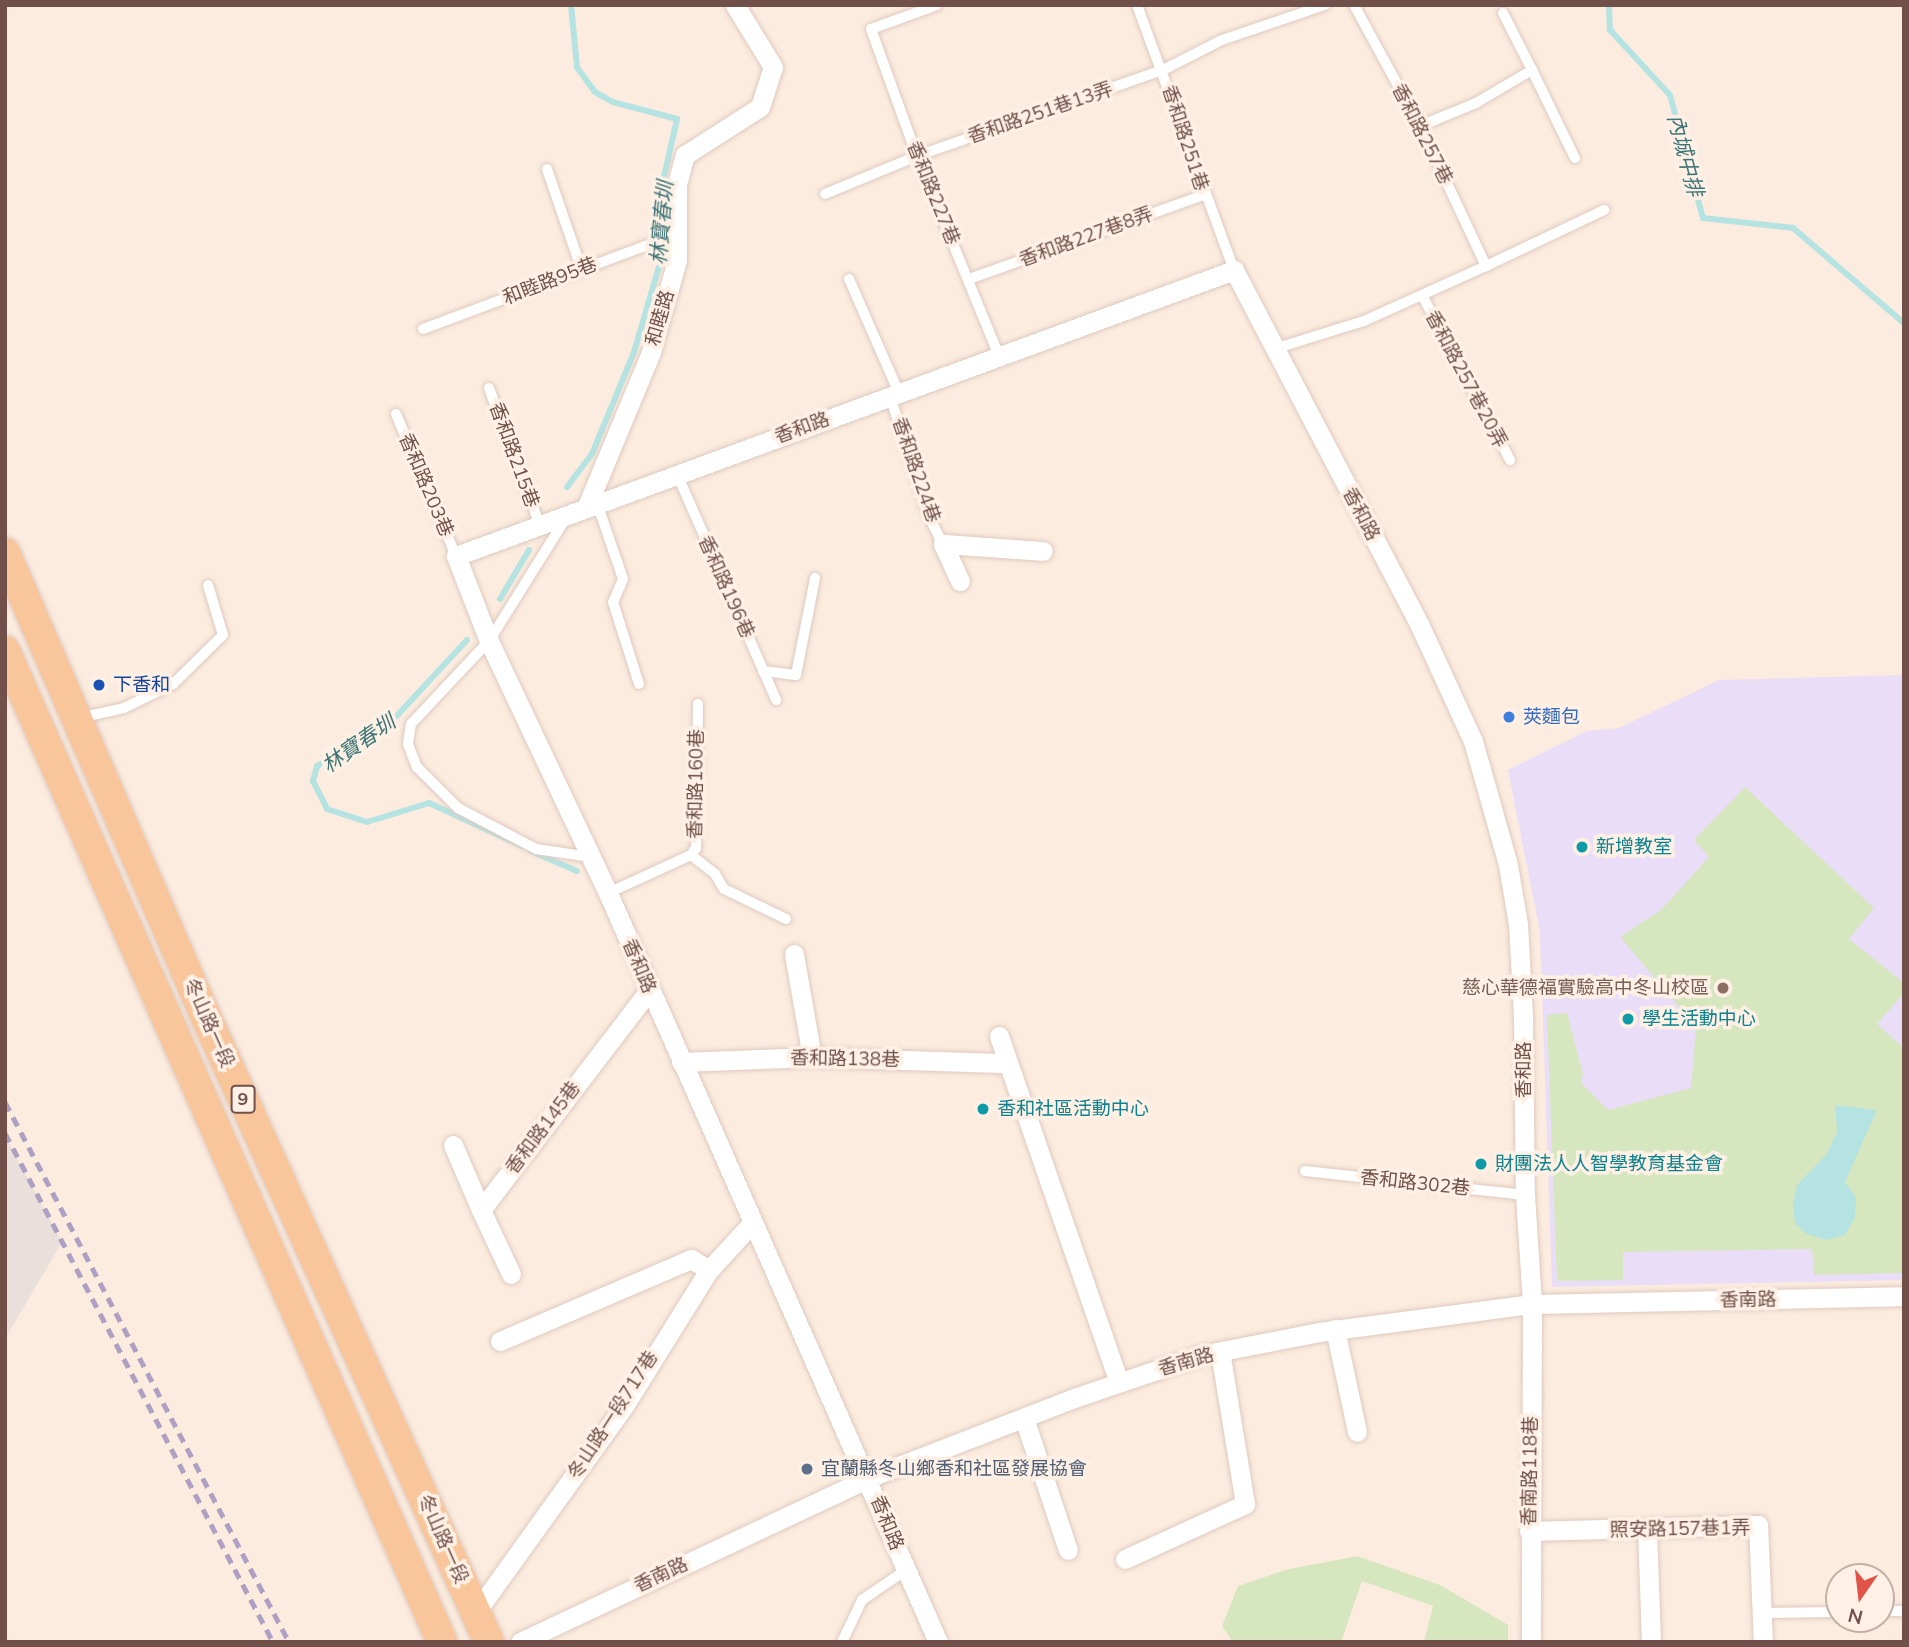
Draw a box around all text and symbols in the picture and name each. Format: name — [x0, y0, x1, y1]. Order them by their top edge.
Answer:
street label: 香和路251巷13弄 — [964, 77, 1116, 149]
street label: 香和路257巷 — [1387, 80, 1457, 188]
street label: 香和路251巷 — [1157, 82, 1213, 194]
water label: 內城中排 — [1663, 111, 1709, 199]
street label: 香和路227巷 — [902, 138, 964, 248]
water label: 林寶春圳 — [645, 180, 677, 266]
street label: 香和路227巷8弄 — [1016, 202, 1156, 272]
street label: 和睦路95巷 — [500, 253, 600, 309]
street label: 和睦路 — [641, 287, 679, 349]
street label: 香和路257巷20弄 — [1420, 307, 1512, 451]
street label: 香和路215巷 — [484, 399, 544, 511]
street label: 香和路 — [771, 408, 833, 448]
street label: 香和路224巷 — [887, 414, 945, 526]
street label: 香和路203巷 — [394, 430, 458, 540]
street label: 香和路 — [1338, 483, 1384, 545]
street label: 香和路196巷 — [693, 532, 759, 642]
place label: 下香和 — [113, 674, 170, 696]
marker: 下香和 — [91, 677, 107, 693]
place label: 莢麵包 — [1523, 706, 1580, 728]
water label: 林寶春圳 — [316, 709, 400, 777]
marker: 莢麵包 — [1501, 709, 1517, 725]
street label: 香和路160巷 — [684, 729, 708, 839]
place label: 新增教室 — [1596, 836, 1672, 858]
marker: 新增教室 — [1574, 839, 1590, 855]
street label: 香和路 — [617, 935, 661, 997]
street label: 冬山路一段 — [179, 975, 239, 1071]
place label: 慈心華德福實驗高中冬山校區 — [1462, 977, 1709, 999]
marker: 慈心華德福實驗高中冬山校區 — [1715, 980, 1731, 996]
place label: 學生活動中心 — [1642, 1008, 1756, 1030]
marker: 學生活動中心 — [1620, 1011, 1636, 1027]
street label: 香和路 — [1513, 1042, 1535, 1098]
street label: 香和路138巷 — [790, 1047, 900, 1071]
street label: 香和路145巷 — [501, 1077, 585, 1179]
road number: 9 — [229, 1084, 257, 1114]
place label: 香和社區活動中心 — [997, 1098, 1149, 1120]
marker: 香和社區活動中心 — [975, 1101, 991, 1117]
place label: 財團法人人智學教育基金會 — [1495, 1153, 1723, 1175]
marker: 財團法人人智學教育基金會 — [1473, 1156, 1489, 1172]
street label: 香和路302巷 — [1359, 1166, 1471, 1200]
street label: 香南路 — [1719, 1288, 1777, 1312]
street label: 香南路 — [1155, 1343, 1217, 1381]
street label: 冬山路一段717巷 — [563, 1347, 663, 1483]
street label: 香南路118巷 — [1518, 1416, 1542, 1526]
place label: 宜蘭縣冬山鄉香和社區發展協會 — [821, 1458, 1087, 1480]
marker: 宜蘭縣冬山鄉香和社區發展協會 — [799, 1461, 815, 1477]
street label: 冬山路一段 — [413, 1491, 473, 1587]
street label: 香和路 — [866, 1492, 908, 1554]
street label: 照安路157巷1弄 — [1610, 1516, 1750, 1542]
street label: 香南路 — [630, 1553, 692, 1597]
north arrow — [1825, 1563, 1895, 1633]
text: N — [1846, 1603, 1865, 1630]

